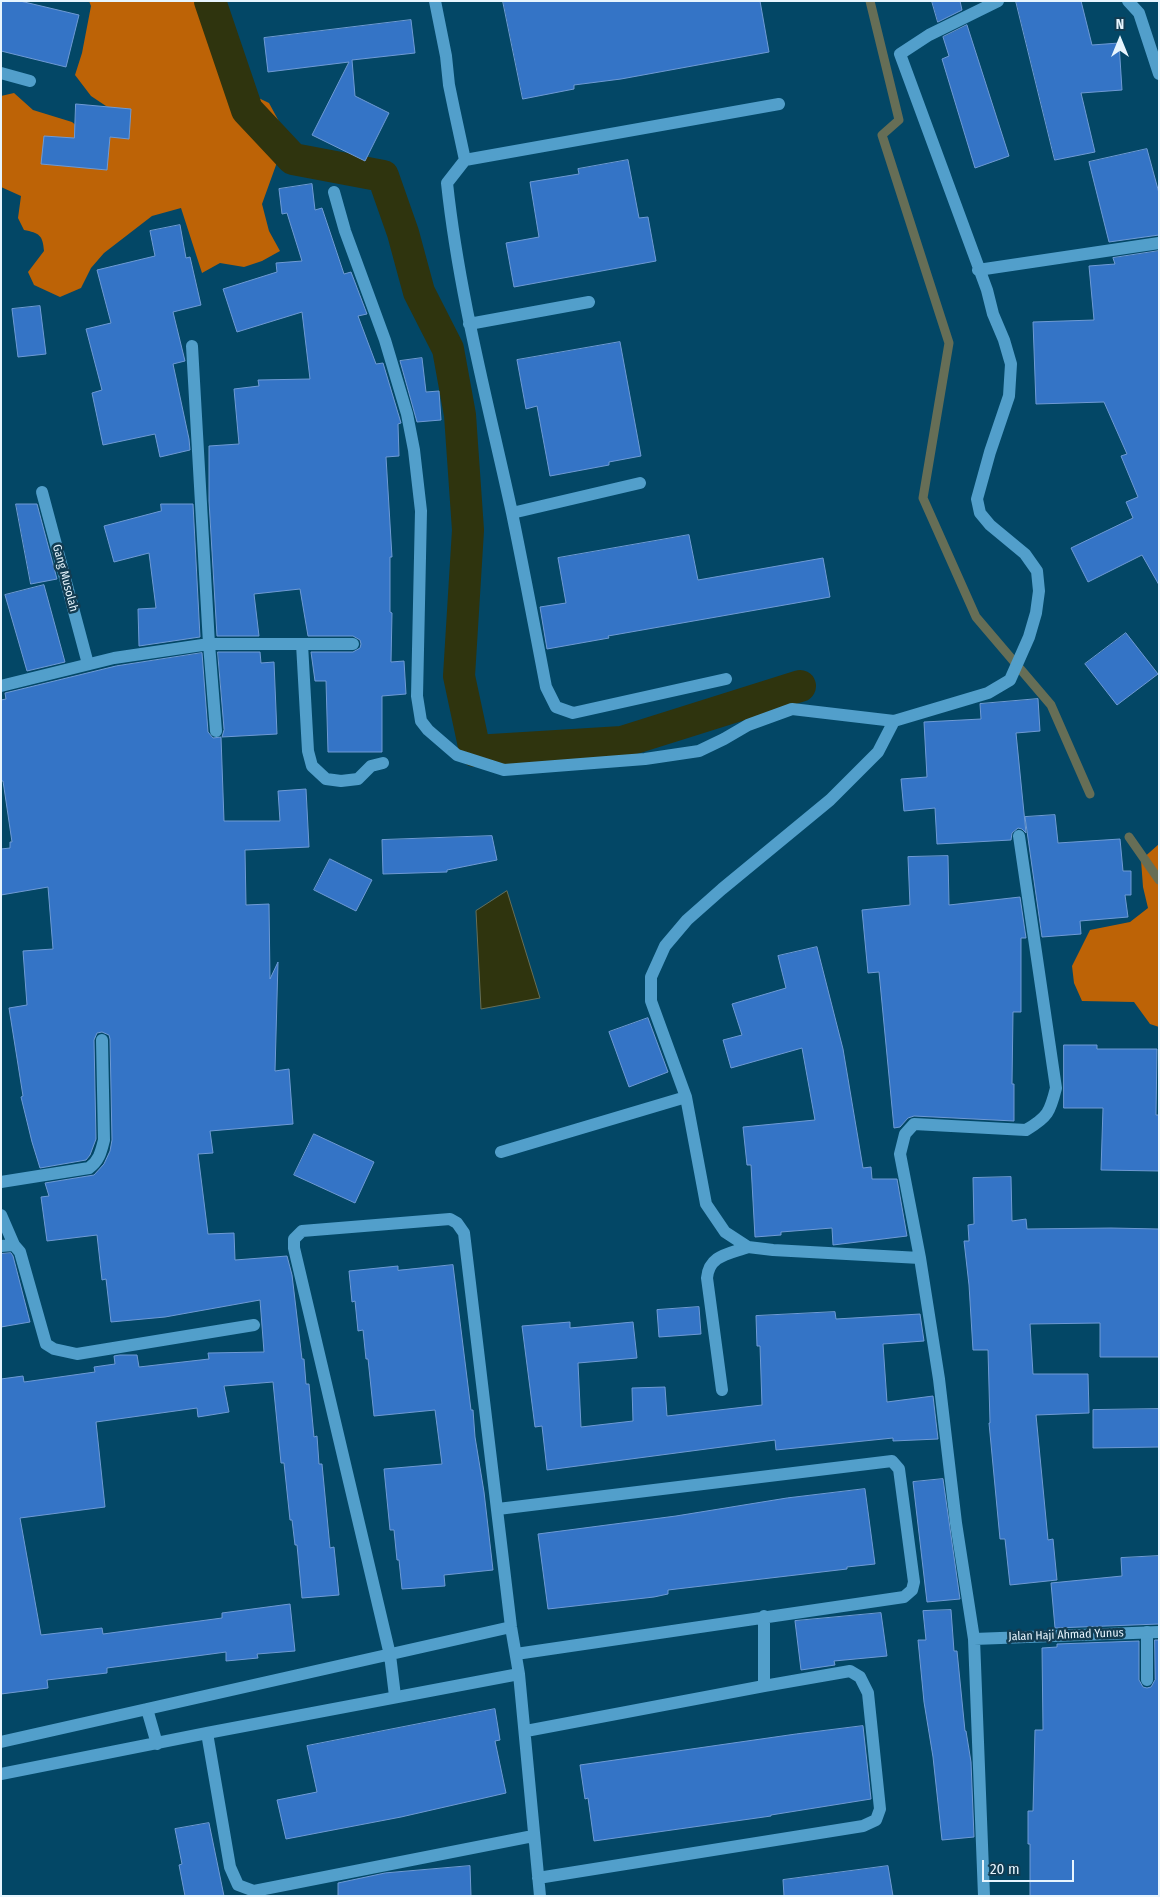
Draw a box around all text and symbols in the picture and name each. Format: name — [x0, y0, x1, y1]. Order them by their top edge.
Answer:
north arrow — [1095, 15, 1145, 65]
text: N — [1116, 16, 1124, 33]
street label: Gang Musolah — [49, 543, 81, 613]
street label: Jalan Haji Ahmad Yunus — [1008, 1626, 1124, 1644]
scale bar — [985, 1850, 1078, 1882]
text: 20 m — [990, 1860, 1020, 1878]

